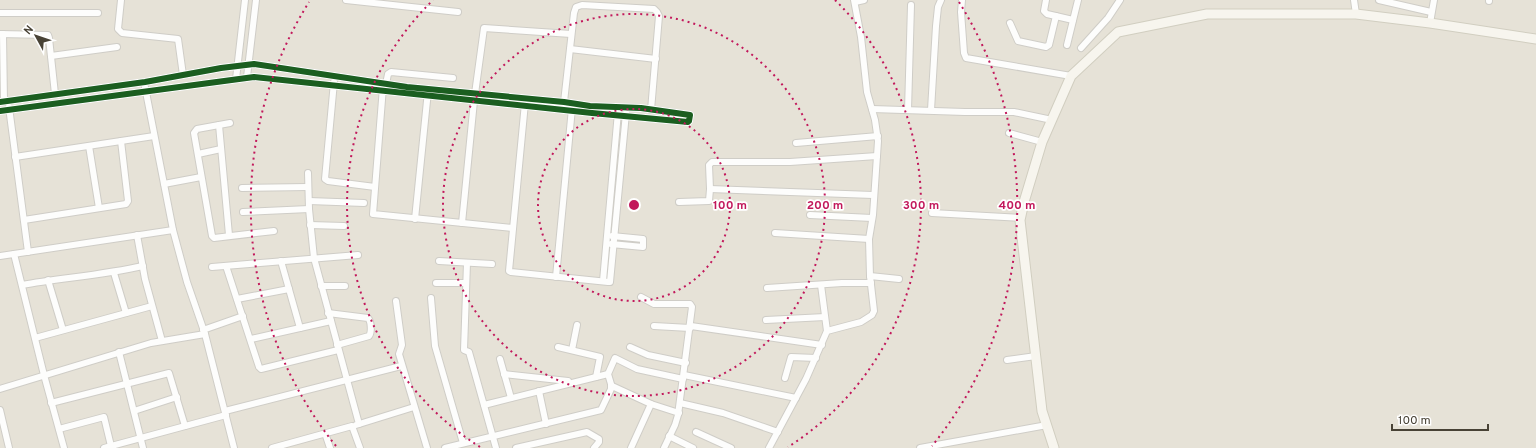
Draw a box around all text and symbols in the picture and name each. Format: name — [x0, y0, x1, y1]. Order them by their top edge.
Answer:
north arrow — [16, 16, 56, 56]
text: N — [21, 23, 37, 38]
centre of rings — [627, 198, 641, 212]
text: 100 m — [713, 198, 747, 214]
text: 200 m — [807, 198, 843, 214]
text: 300 m — [903, 198, 939, 214]
text: 400 m — [998, 198, 1036, 214]
scale bar — [1392, 406, 1488, 432]
text: 100 m — [1398, 413, 1431, 429]

